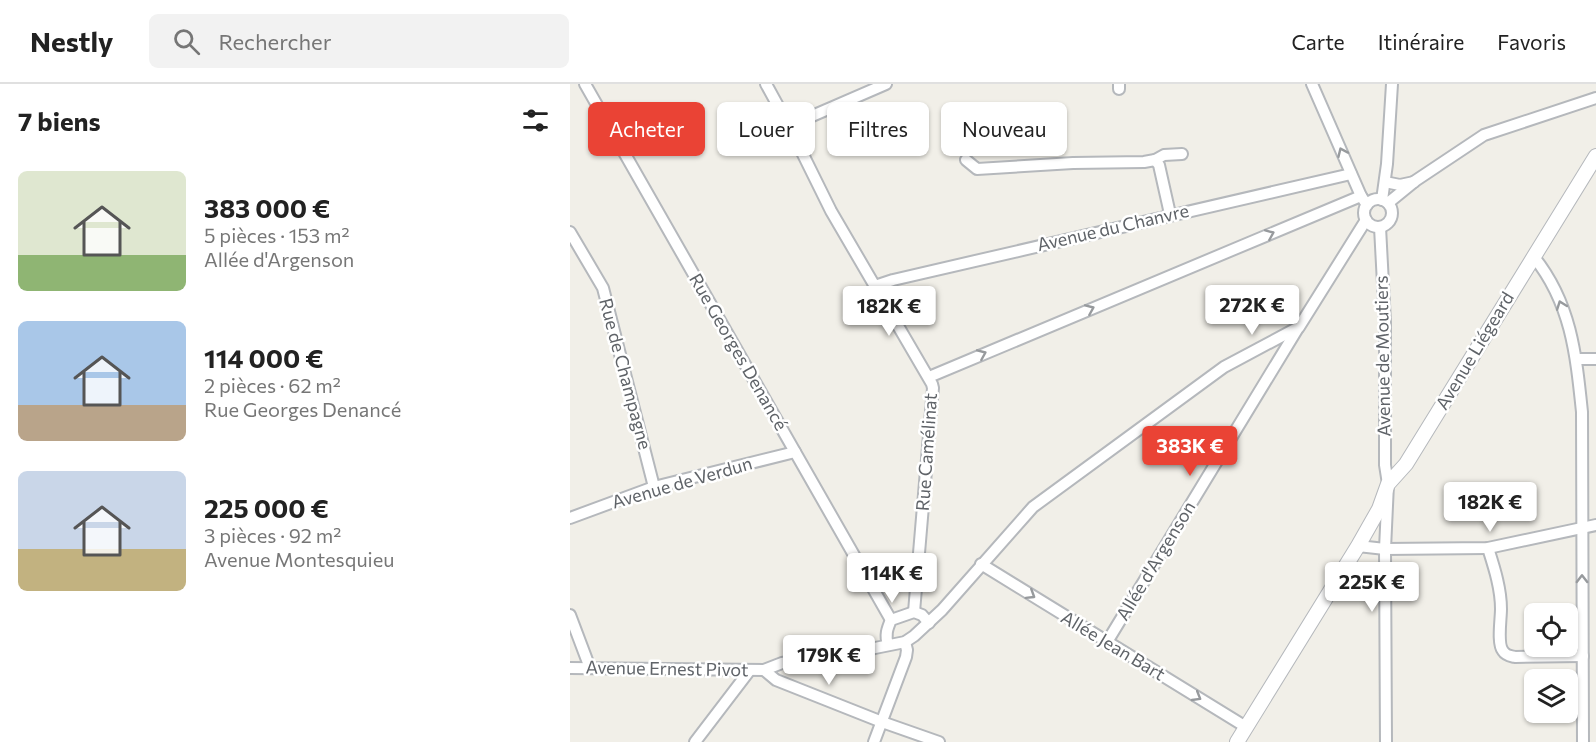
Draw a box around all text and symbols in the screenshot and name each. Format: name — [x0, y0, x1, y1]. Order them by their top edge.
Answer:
search box — [149, 14, 569, 68]
text: Nestly — [30, 24, 113, 58]
icon: search — [170, 25, 203, 58]
text: Rechercher — [218, 28, 331, 55]
text: Carte — [1291, 29, 1345, 54]
text: Itinéraire — [1378, 29, 1464, 54]
text: Favoris — [1497, 29, 1566, 54]
chip: Acheter — [588, 102, 705, 156]
chip: Louer — [717, 102, 815, 156]
chip: Filtres — [827, 102, 929, 156]
chip: Nouveau — [941, 102, 1067, 156]
icon: filters — [519, 104, 552, 137]
text: 7 biens — [18, 105, 101, 136]
one-way arrow — [1337, 147, 1349, 158]
text: 383 000 € — [204, 192, 330, 223]
icon: home — [66, 195, 138, 267]
street label: Avenue du Chanvre — [1035, 199, 1191, 255]
text: 5 pièces · 153 m² — [204, 223, 350, 247]
one-way arrow — [1264, 229, 1275, 241]
text: Allée d'Argenson — [204, 247, 354, 271]
street label: Rue Georges Denancé — [685, 269, 793, 434]
street label: Avenue de Moutiers — [1370, 275, 1394, 437]
pin: 272K € — [1203, 285, 1301, 336]
pin: 182K € — [840, 286, 938, 337]
street label: Avenue Liégeard — [1430, 288, 1518, 413]
text: 272K € — [1219, 292, 1285, 316]
text: 182K € — [857, 293, 921, 317]
street label: Rue de Champagne — [595, 296, 657, 452]
one-way arrow — [1556, 300, 1569, 311]
one-way arrow — [1084, 304, 1095, 316]
text: 114 000 € — [204, 342, 324, 373]
icon: home — [66, 345, 138, 417]
one-way arrow — [976, 349, 987, 361]
text: 2 pièces · 62 m² — [204, 373, 341, 397]
street label: Rue Camélinat — [911, 392, 941, 512]
text: Rue Georges Denancé — [204, 397, 401, 421]
pin: 383K € — [1141, 426, 1239, 477]
text: 383K € — [1156, 433, 1224, 457]
street label: Avenue de Verdun — [609, 451, 754, 513]
pin: 182K € — [1441, 482, 1539, 533]
text: 182K € — [1458, 489, 1522, 513]
text: 225 000 € — [204, 492, 329, 523]
icon: home — [66, 495, 138, 567]
street label: Allée d'Argenson — [1111, 497, 1199, 624]
text: 3 pièces · 92 m² — [204, 523, 341, 547]
text: Avenue Montesquieu — [204, 547, 394, 571]
pin: 114K € — [843, 553, 941, 604]
text: 114K € — [861, 560, 923, 584]
pin: 225K € — [1323, 562, 1421, 613]
text: 225K € — [1339, 569, 1405, 593]
one-way arrow — [1576, 574, 1588, 583]
one-way arrow — [1025, 588, 1035, 600]
map controls — [1524, 603, 1578, 723]
button: locate — [1524, 603, 1578, 657]
street label: Allée Jean Bart — [1057, 605, 1170, 685]
pin: 179K € — [780, 635, 878, 686]
text: 179K € — [797, 642, 861, 666]
street label: Avenue Ernest Pivot — [585, 656, 749, 680]
button: layers — [1524, 669, 1578, 723]
one-way arrow — [1191, 690, 1201, 701]

